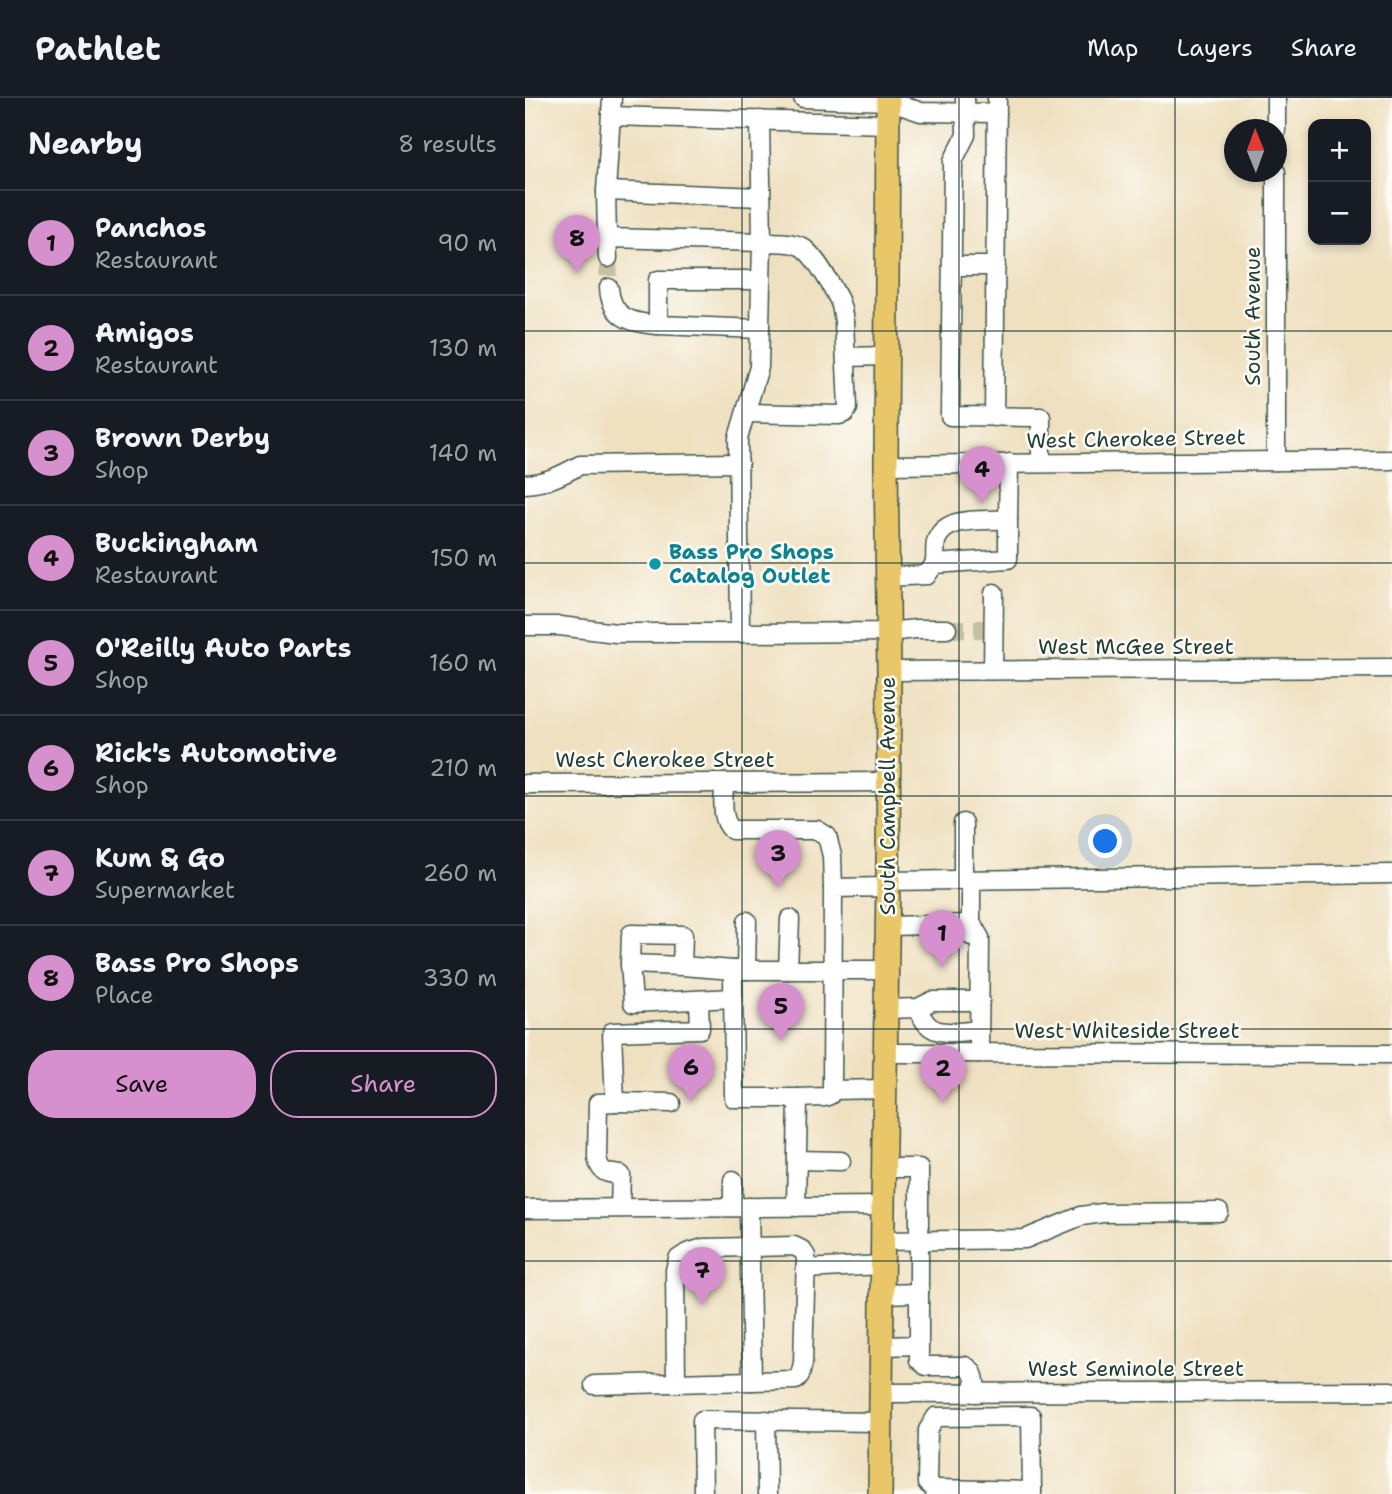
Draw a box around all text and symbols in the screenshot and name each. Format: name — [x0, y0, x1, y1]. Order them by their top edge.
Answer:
text: Pathlet — [35, 26, 161, 71]
text: Map — [1087, 32, 1138, 64]
text: Layers — [1176, 32, 1253, 64]
text: Share — [1291, 32, 1357, 64]
north arrow — [1224, 119, 1287, 182]
map controls — [1308, 119, 1371, 245]
button: + — [1308, 119, 1371, 182]
text: Nearby — [28, 123, 143, 164]
text: 8 results — [398, 129, 497, 159]
button: − — [1308, 182, 1371, 245]
text: Panchos — [95, 210, 206, 245]
pin: 8 — [554, 215, 600, 273]
text: 1 — [46, 228, 56, 258]
text: 90 m — [437, 228, 497, 258]
text: Restaurant — [95, 245, 218, 275]
street label: South Avenue — [1239, 246, 1267, 386]
text: Amigos — [95, 315, 194, 350]
text: 2 — [43, 333, 59, 363]
text: 130 m — [429, 333, 497, 363]
text: Restaurant — [95, 350, 218, 380]
text: Brown Derby — [95, 420, 270, 455]
street label: West Cherokee Street — [1026, 423, 1246, 455]
text: 3 — [43, 438, 59, 468]
text: 140 m — [429, 438, 497, 468]
pin: 4 — [959, 446, 1005, 504]
text: Shop — [95, 455, 149, 485]
text: Buckingham — [95, 525, 258, 560]
place label: Bass Pro Shops Catalog Outlet — [669, 538, 834, 590]
text: 4 — [43, 543, 59, 573]
text: 150 m — [430, 543, 497, 573]
marker: Bass Pro Shops Catalog Outlet — [647, 556, 663, 572]
text: Restaurant — [95, 560, 218, 590]
text: O'Reilly Auto Parts — [95, 630, 352, 665]
street label: West McGee Street — [1038, 633, 1234, 661]
text: 5 — [44, 648, 58, 678]
text: 160 m — [429, 648, 497, 678]
text: Shop — [95, 665, 149, 695]
street label: South Campbell Avenue — [874, 677, 902, 915]
text: Rick's Automotive — [95, 735, 337, 770]
street label: West Cherokee Street — [555, 746, 775, 774]
text: 6 — [43, 753, 59, 783]
text: 210 m — [429, 753, 497, 783]
text: Shop — [95, 770, 149, 800]
your location — [1088, 824, 1122, 858]
pin: 3 — [755, 830, 801, 888]
text: Kum & Go — [95, 840, 225, 875]
text: 7 — [43, 858, 59, 888]
text: 260 m — [423, 858, 497, 888]
text: Supermarket — [95, 875, 235, 905]
pin: 1 — [919, 910, 965, 968]
text: Bass Pro Shops — [95, 945, 299, 980]
text: 8 — [43, 963, 59, 993]
text: 330 m — [423, 963, 497, 993]
text: Place — [95, 980, 154, 1010]
pin: 5 — [758, 983, 804, 1041]
street label: West Whiteside Street — [1014, 1017, 1240, 1045]
pin: 6 — [668, 1044, 714, 1102]
pin: 2 — [920, 1045, 966, 1103]
button: Save — [28, 1050, 256, 1118]
button: Share — [270, 1050, 497, 1118]
pin: 7 — [679, 1247, 725, 1305]
street label: West Seminole Street — [1028, 1355, 1244, 1383]

